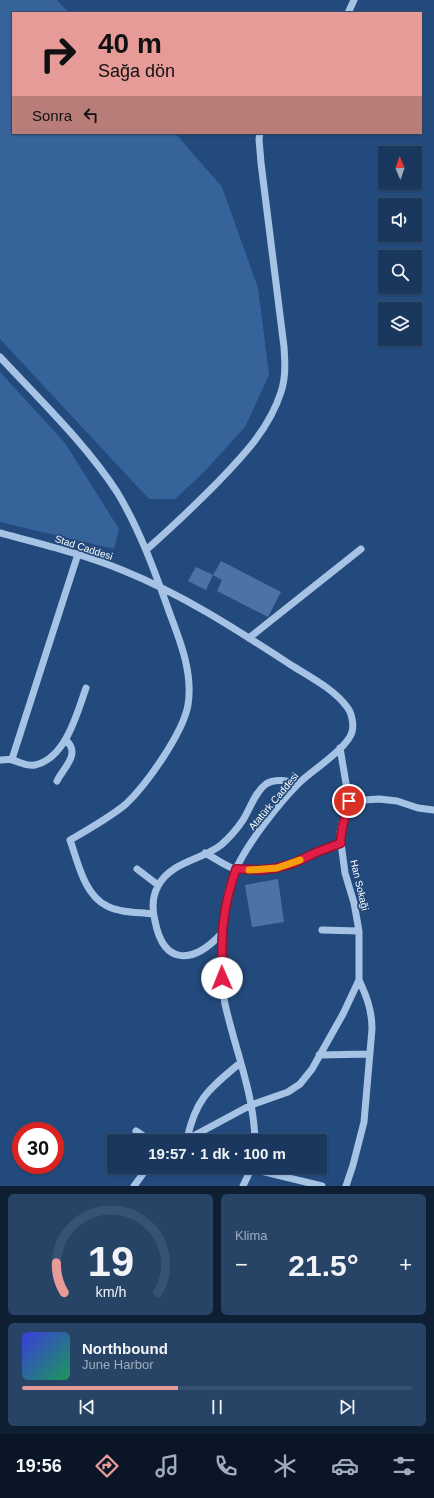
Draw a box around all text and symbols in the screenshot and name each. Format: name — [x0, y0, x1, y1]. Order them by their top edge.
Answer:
icon: right — [32, 28, 84, 80]
text: 40 m — [98, 28, 162, 59]
text: Sağa dön — [98, 61, 175, 81]
icon: left — [80, 104, 102, 126]
text: Sonra — [32, 107, 72, 124]
north arrow — [378, 146, 422, 190]
map controls — [378, 146, 422, 346]
button: sound — [378, 198, 422, 242]
button: search — [378, 250, 422, 294]
button: layers — [378, 302, 422, 346]
street label: Stad Caddesi — [54, 533, 114, 562]
street label: Atatürk Caddesi — [246, 771, 300, 832]
pin — [332, 784, 366, 818]
icon: arrive — [338, 790, 360, 812]
street label: Han Sokaği — [348, 859, 371, 912]
position arrow — [201, 957, 243, 999]
speed limit sign: 30 — [12, 1122, 64, 1174]
text: 19:57 · 1 dk · 100 m — [148, 1145, 286, 1162]
text: Klima — [235, 1228, 268, 1243]
text: 19 — [87, 1237, 134, 1284]
text: 21.5° — [288, 1249, 359, 1282]
text: − — [235, 1252, 248, 1277]
text: + — [399, 1252, 412, 1277]
text: km/h — [95, 1283, 126, 1299]
text: Northbound — [82, 1340, 168, 1357]
text: June Harbor — [82, 1357, 154, 1372]
icon: previous — [76, 1396, 98, 1418]
icon: pause — [206, 1396, 228, 1418]
icon: next — [336, 1396, 358, 1418]
icon: directions — [93, 1452, 121, 1480]
icon: music — [153, 1452, 181, 1480]
icon: phone — [212, 1452, 240, 1480]
icon: climate — [271, 1452, 299, 1480]
icon: car — [331, 1452, 359, 1480]
icon: filters — [390, 1452, 418, 1480]
text: 19:56 — [16, 1456, 62, 1476]

